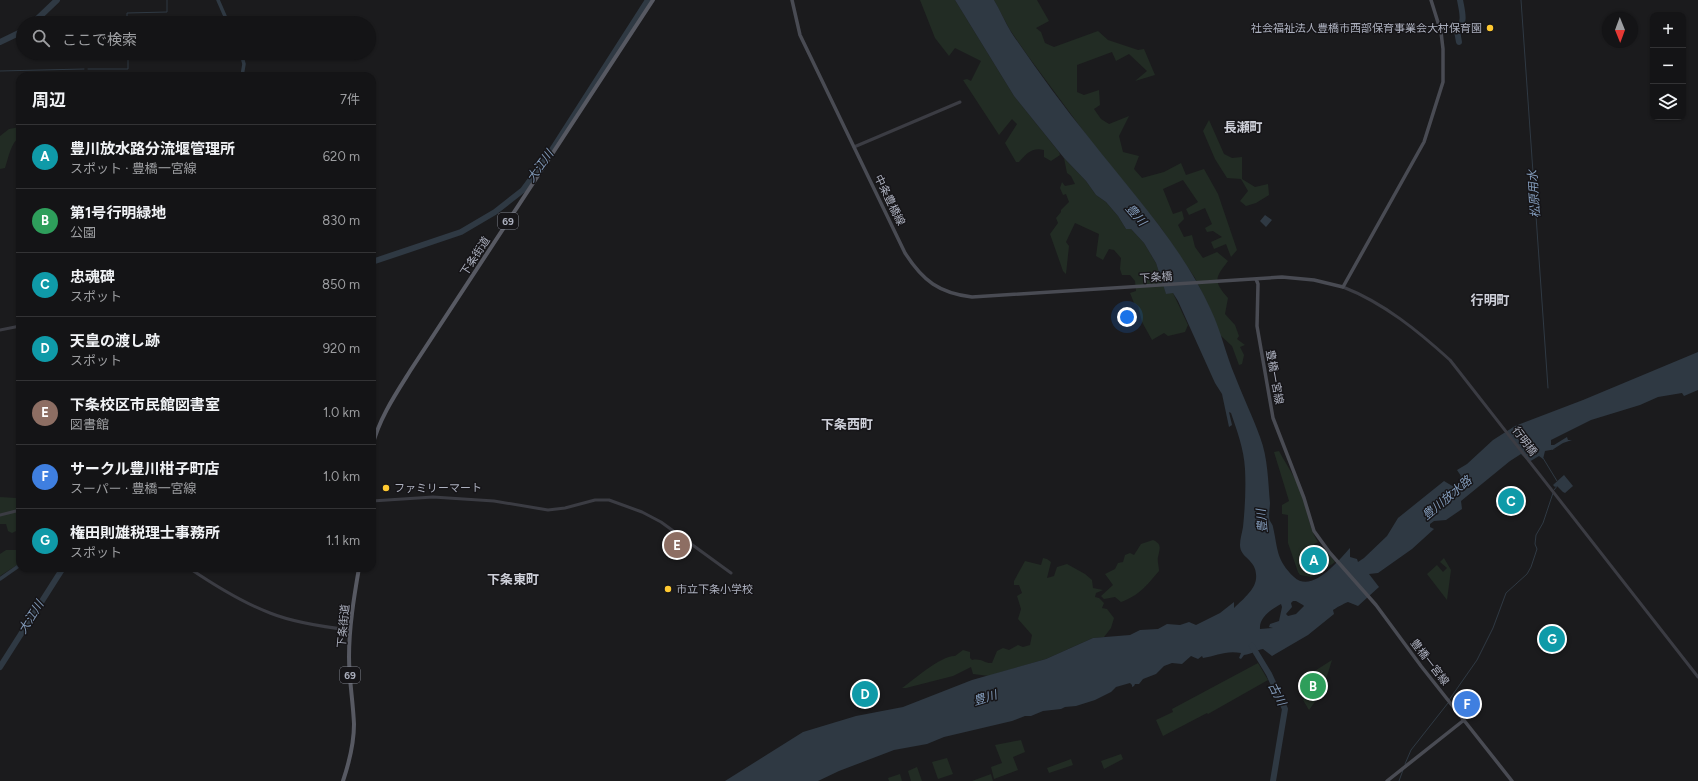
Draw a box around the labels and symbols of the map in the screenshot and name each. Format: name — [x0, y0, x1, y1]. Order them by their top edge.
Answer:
north arrow — [1602, 12, 1638, 48]
place label: 社会福祉法人豊橋市西部保育事業会大村保育園 — [1251, 22, 1482, 35]
marker: 社会福祉法人豊橋市西部保育事業会大村保育園 — [1485, 23, 1495, 33]
district label: 長瀬町 — [1223, 120, 1263, 135]
water label: 大江川 — [524, 146, 557, 185]
water label: 松原用水 — [1525, 168, 1543, 218]
street label: 中条豊橋線 — [872, 173, 907, 228]
water label: 豊川 — [1123, 201, 1150, 230]
road number: 69 — [498, 213, 518, 229]
street label: 下条街道 — [458, 234, 493, 278]
street label: 下条橋 — [1139, 270, 1173, 285]
district label: 行明町 — [1470, 293, 1510, 308]
your location — [1117, 307, 1137, 327]
street label: 豊橋一宮線 — [1263, 349, 1286, 405]
district label: 下条西町 — [821, 417, 873, 432]
street label: 行明橋 — [1509, 424, 1540, 458]
water label: 豊川放水路 — [1420, 473, 1475, 523]
place label: ファミリーマート — [394, 482, 482, 495]
marker: ファミリーマート — [381, 483, 391, 493]
pin: C — [1498, 486, 1524, 516]
water label: 豊川 — [1254, 506, 1270, 534]
pin: E — [664, 530, 690, 560]
pin: A — [1301, 545, 1327, 575]
district label: 下条東町 — [487, 572, 539, 587]
place label: 市立下条小学校 — [676, 583, 753, 596]
marker: 市立下条小学校 — [663, 584, 673, 594]
water label: 大江川 — [16, 596, 48, 636]
street label: 下条街道 — [335, 604, 352, 649]
pin: G — [1539, 624, 1565, 654]
street label: 豊橋一宮線 — [1408, 637, 1452, 688]
road number: 69 — [340, 667, 360, 683]
pin: B — [1300, 671, 1326, 701]
pin: D — [852, 679, 878, 709]
water label: 古川 — [1265, 680, 1290, 710]
water label: 豊川 — [971, 687, 1000, 708]
pin: F — [1454, 689, 1480, 719]

